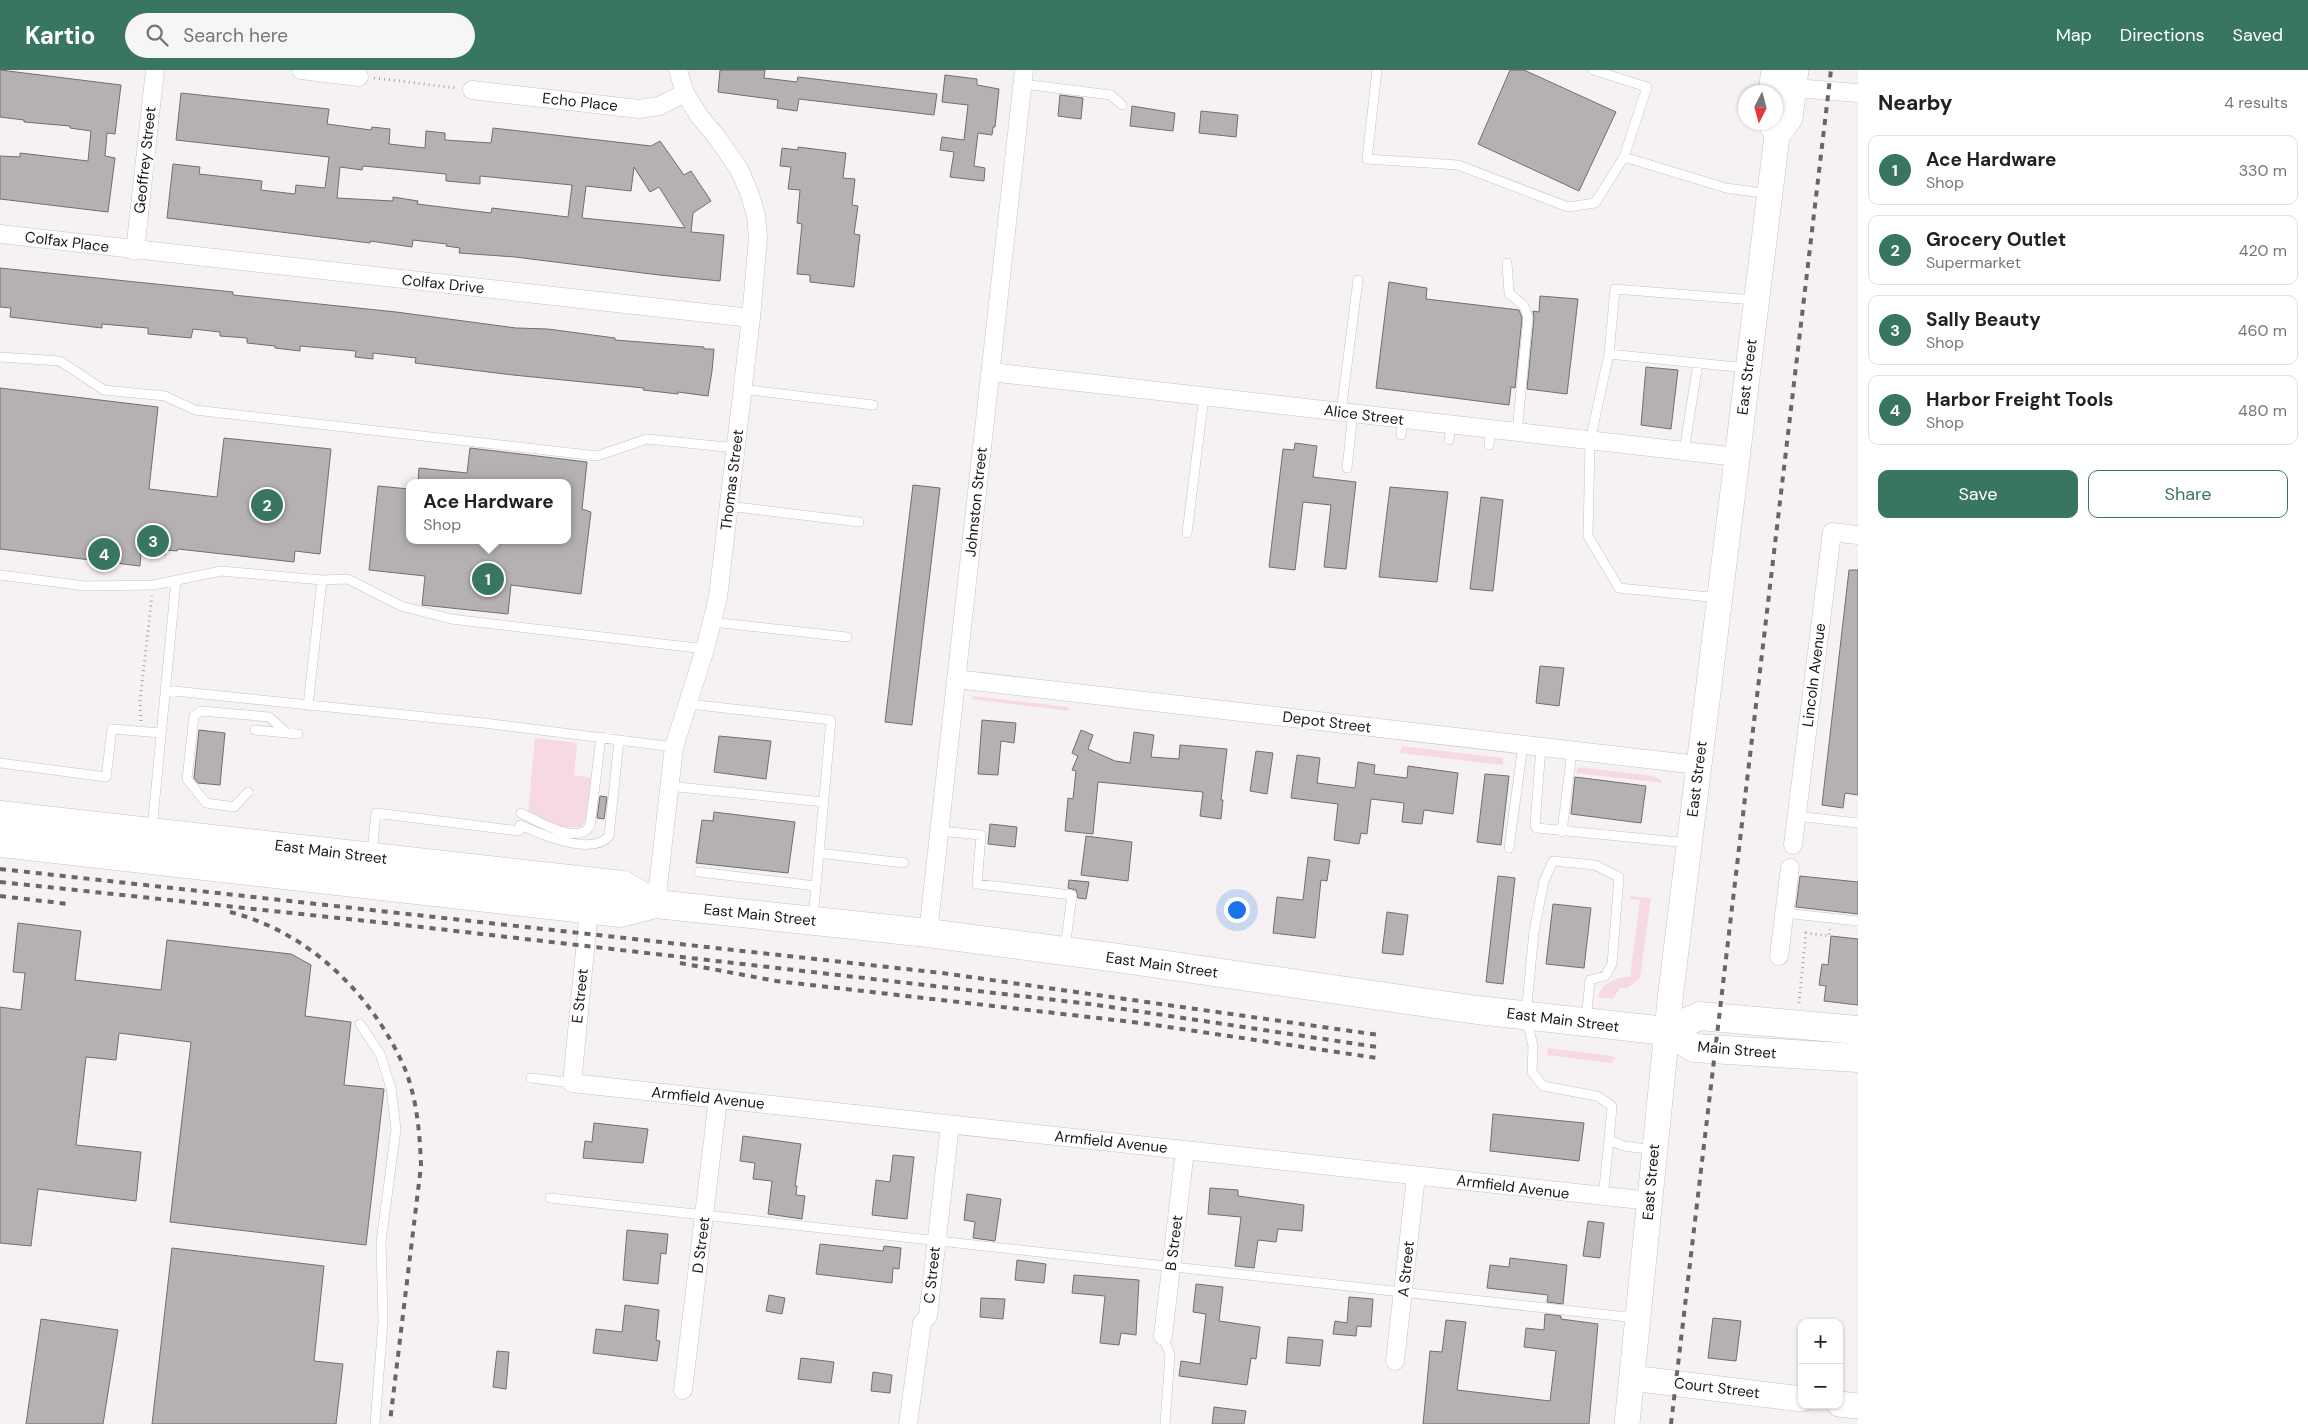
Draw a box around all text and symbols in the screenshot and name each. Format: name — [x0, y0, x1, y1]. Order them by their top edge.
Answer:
search box — [125, 13, 475, 58]
text: Kartio — [25, 20, 95, 51]
icon: search — [143, 21, 171, 49]
text: Search here — [183, 23, 288, 48]
text: Map — [2056, 23, 2092, 47]
text: Directions — [2120, 23, 2205, 47]
text: Saved — [2233, 23, 2283, 47]
north arrow — [1738, 85, 1783, 130]
street label: Echo Place — [541, 88, 619, 116]
text: Nearby — [1878, 89, 1952, 117]
text: 4 results — [2224, 92, 2288, 113]
street label: Geoffrey Street — [129, 105, 161, 214]
text: Ace Hardware — [1926, 147, 2057, 172]
text: 1 — [1892, 160, 1898, 181]
text: 330 m — [2239, 160, 2287, 181]
text: Shop — [1926, 172, 1964, 193]
street label: Colfax Place — [24, 227, 110, 257]
text: Grocery Outlet — [1926, 227, 2066, 252]
text: 2 — [1890, 240, 1900, 261]
text: 420 m — [2239, 240, 2287, 261]
text: Supermarket — [1926, 252, 2021, 273]
street label: Colfax Drive — [401, 270, 485, 298]
text: Sally Beauty — [1926, 307, 2041, 332]
text: 3 — [1890, 320, 1900, 341]
text: 460 m — [2238, 320, 2287, 341]
text: Shop — [1926, 332, 1964, 353]
street label: East Street — [1732, 338, 1762, 416]
text: Harbor Freight Tools — [1926, 387, 2113, 412]
street label: Alice Street — [1323, 400, 1405, 430]
text: 4 — [1890, 400, 1900, 421]
text: 480 m — [2238, 400, 2287, 421]
text: Shop — [1926, 412, 1964, 433]
street label: Thomas Street — [716, 428, 748, 532]
street label: Johnston Street — [960, 446, 992, 558]
button: Save — [1878, 470, 2078, 518]
button: Share — [2088, 470, 2288, 518]
popup — [406, 479, 571, 544]
pin: 2 — [251, 486, 283, 524]
text: Ace Hardware — [423, 489, 554, 514]
text: Shop — [423, 514, 461, 535]
pin: 3 — [137, 522, 169, 560]
pin: 4 — [88, 535, 120, 573]
pin: 1 — [472, 560, 504, 598]
street label: Lincoln Avenue — [1798, 622, 1830, 728]
street label: Depot Street — [1282, 707, 1373, 737]
street label: East Street — [1682, 740, 1712, 818]
street label: East Main Street — [274, 835, 389, 869]
your location — [1224, 897, 1250, 923]
street label: East Main Street — [703, 899, 817, 931]
street label: East Main Street — [1105, 947, 1220, 983]
street label: E Street — [567, 968, 593, 1024]
street label: East Main Street — [1506, 1003, 1621, 1037]
street label: Main Street — [1697, 1037, 1778, 1063]
street label: Armfield Avenue — [650, 1082, 766, 1114]
street label: Armfield Avenue — [1053, 1126, 1169, 1158]
street label: East Street — [1638, 1143, 1664, 1221]
street label: Armfield Avenue — [1455, 1170, 1571, 1204]
street label: B Street — [1161, 1214, 1187, 1272]
street label: D Street — [688, 1215, 714, 1274]
street label: A Street — [1393, 1240, 1419, 1298]
street label: C Street — [919, 1245, 945, 1305]
map controls — [1798, 1319, 1843, 1409]
button: + — [1798, 1319, 1843, 1364]
button: − — [1798, 1364, 1843, 1409]
street label: Court Street — [1673, 1373, 1761, 1403]

